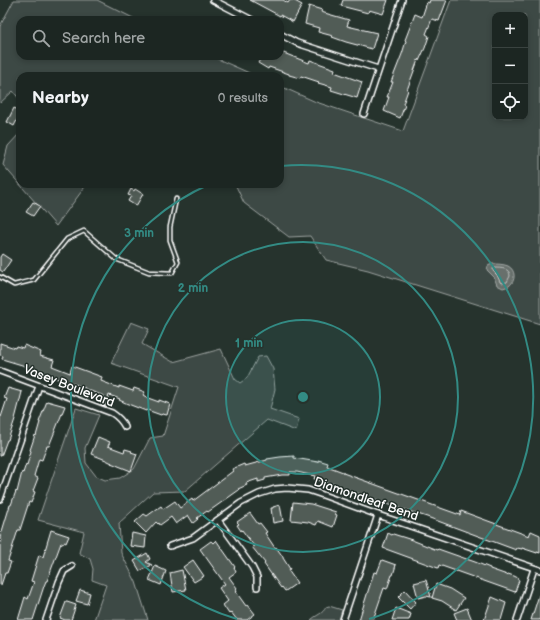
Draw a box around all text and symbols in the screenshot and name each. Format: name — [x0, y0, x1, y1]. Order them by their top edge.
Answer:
map controls — [492, 12, 528, 120]
button: + — [492, 12, 528, 48]
search box — [16, 16, 284, 60]
icon: search — [30, 27, 52, 49]
text: Search here — [62, 29, 145, 48]
button: − — [492, 48, 528, 84]
button: locate — [492, 84, 528, 120]
text: Nearby — [32, 88, 89, 108]
text: 0 results — [218, 90, 268, 106]
text: 3 min — [124, 226, 154, 241]
text: 2 min — [178, 281, 208, 296]
text: 1 min — [235, 336, 263, 351]
street label: Vasey Boulevard — [21, 361, 117, 411]
centre of rings — [296, 390, 310, 404]
street label: Diamondleaf Bend — [312, 474, 420, 524]

